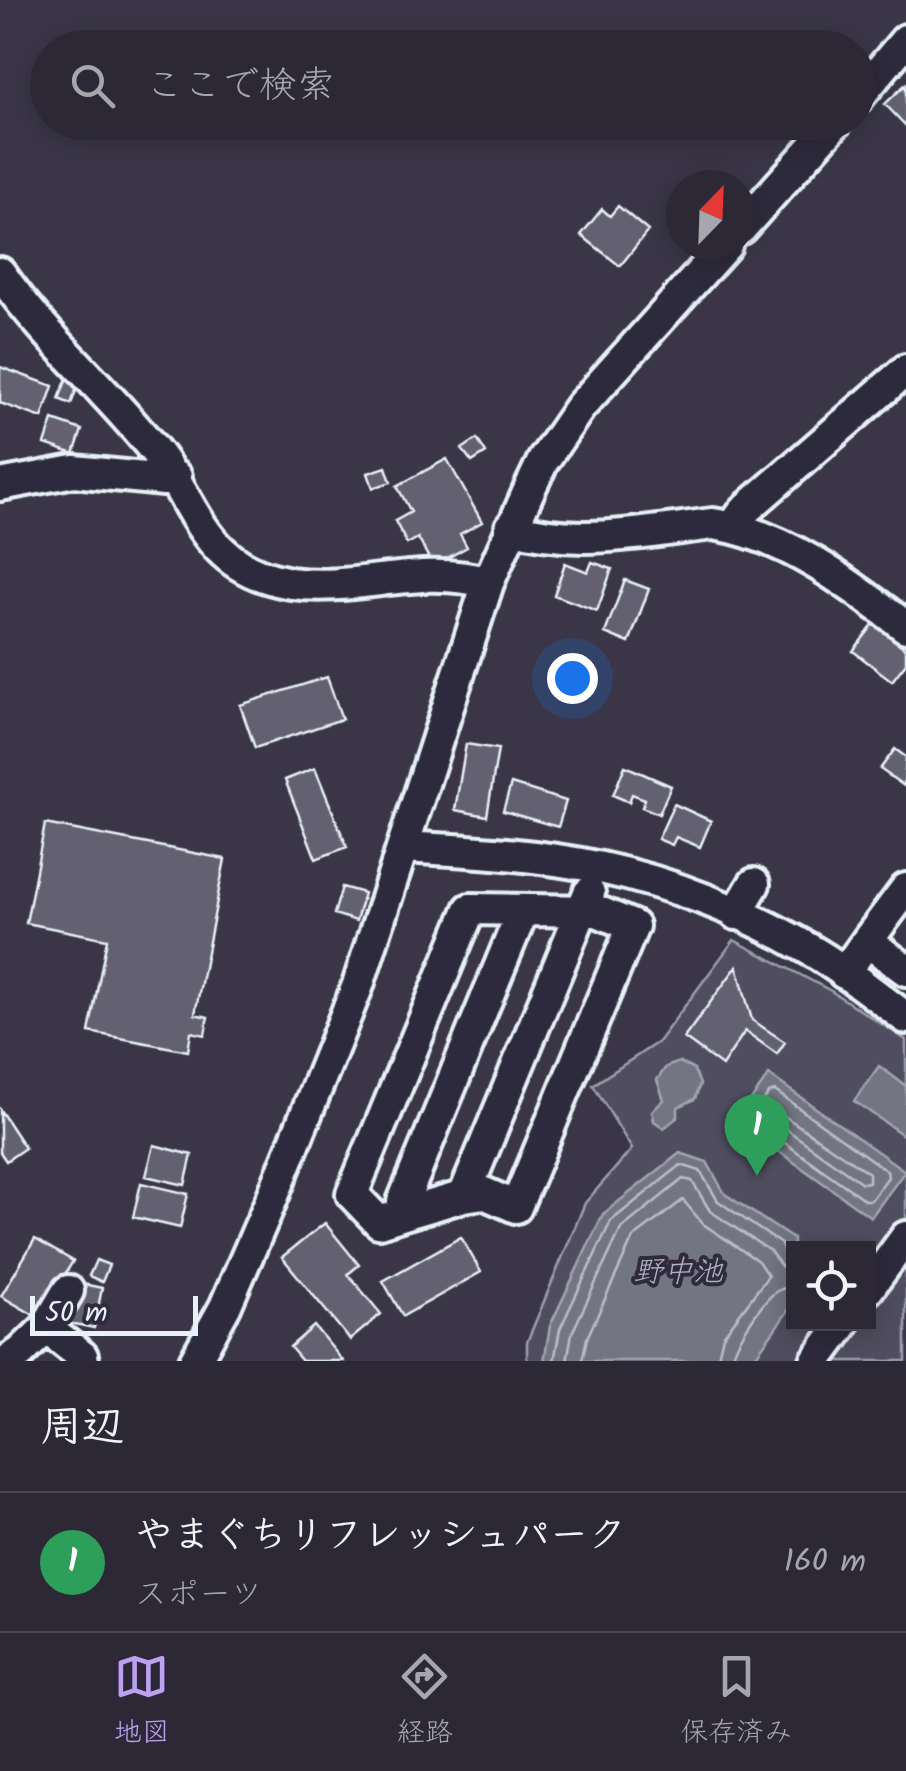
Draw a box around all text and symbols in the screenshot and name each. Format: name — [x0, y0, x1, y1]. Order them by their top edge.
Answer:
search box — [30, 30, 876, 140]
text: ここで検索 — [145, 57, 335, 117]
icon: search — [65, 58, 120, 113]
north arrow — [666, 170, 756, 260]
your location — [547, 653, 598, 704]
pin: 1 — [724, 1094, 790, 1176]
map controls — [786, 1241, 876, 1331]
button: locate — [786, 1241, 876, 1331]
water label: 野中池 — [633, 1249, 724, 1297]
scale bar — [30, 1291, 198, 1336]
text: 50 m — [45, 1291, 108, 1336]
text: 周辺 — [40, 1395, 124, 1462]
text: やまぐちリフレッシュパーク — [135, 1507, 626, 1567]
text: 1 — [68, 1537, 77, 1588]
text: 160 m — [784, 1537, 866, 1588]
text: スポーツ — [135, 1570, 262, 1621]
tab: 地図 — [114, 1649, 170, 1756]
tab: 経路 — [397, 1649, 453, 1756]
tab: 保存済み — [680, 1649, 792, 1756]

